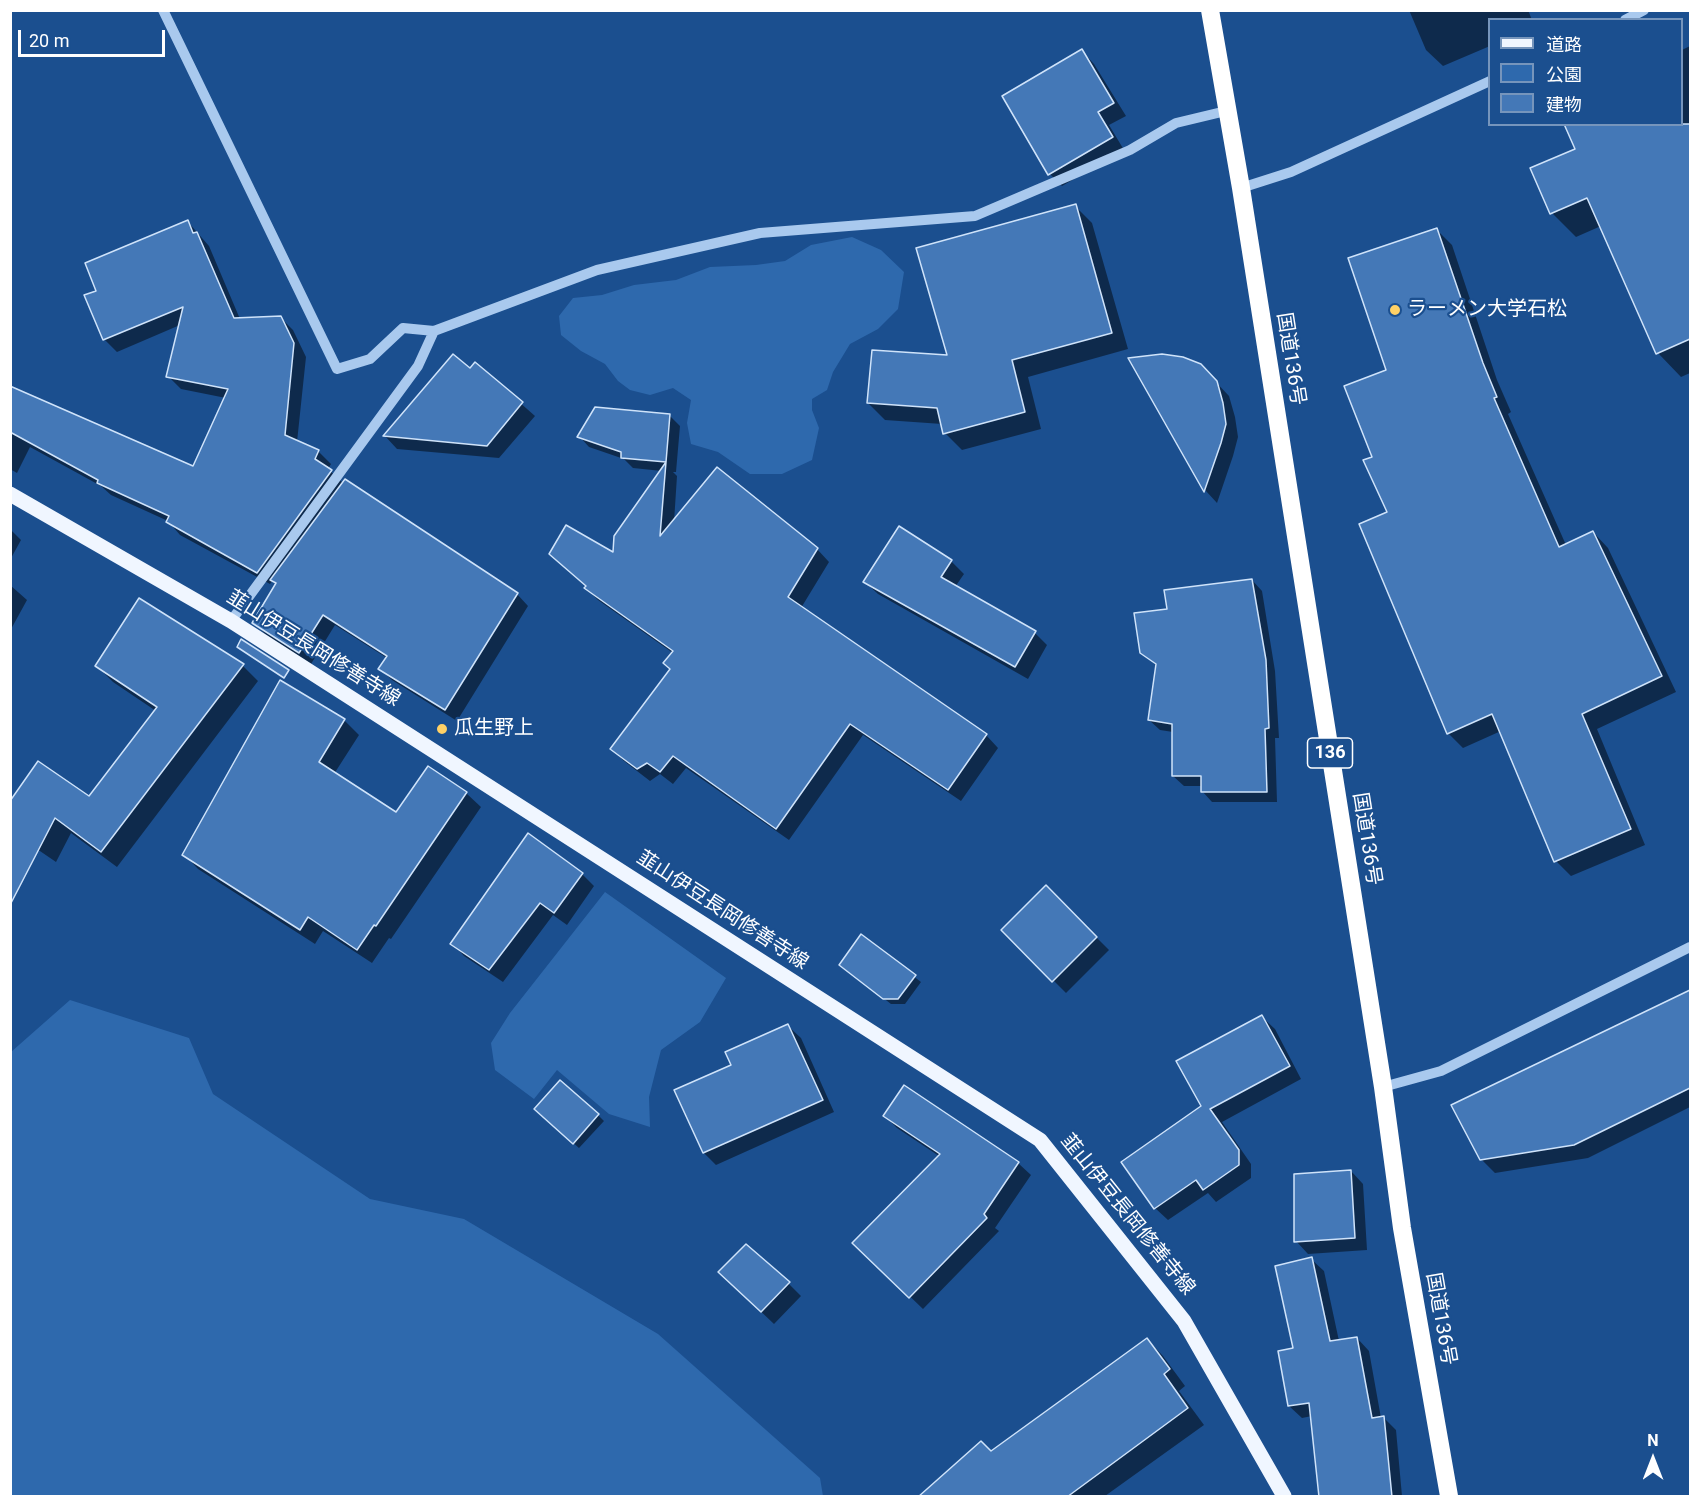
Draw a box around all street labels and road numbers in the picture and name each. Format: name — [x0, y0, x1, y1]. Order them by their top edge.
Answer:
street label: 国道136号 — [1271, 311, 1309, 407]
street label: 韮山伊豆長岡修善寺線 — [222, 586, 404, 712]
road number: 136 — [1308, 738, 1352, 768]
street label: 国道136号 — [1347, 791, 1385, 887]
street label: 韮山伊豆長岡修善寺線 — [632, 846, 812, 976]
street label: 韮山伊豆長岡修善寺線 — [1055, 1130, 1199, 1300]
street label: 国道136号 — [1420, 1271, 1460, 1367]

